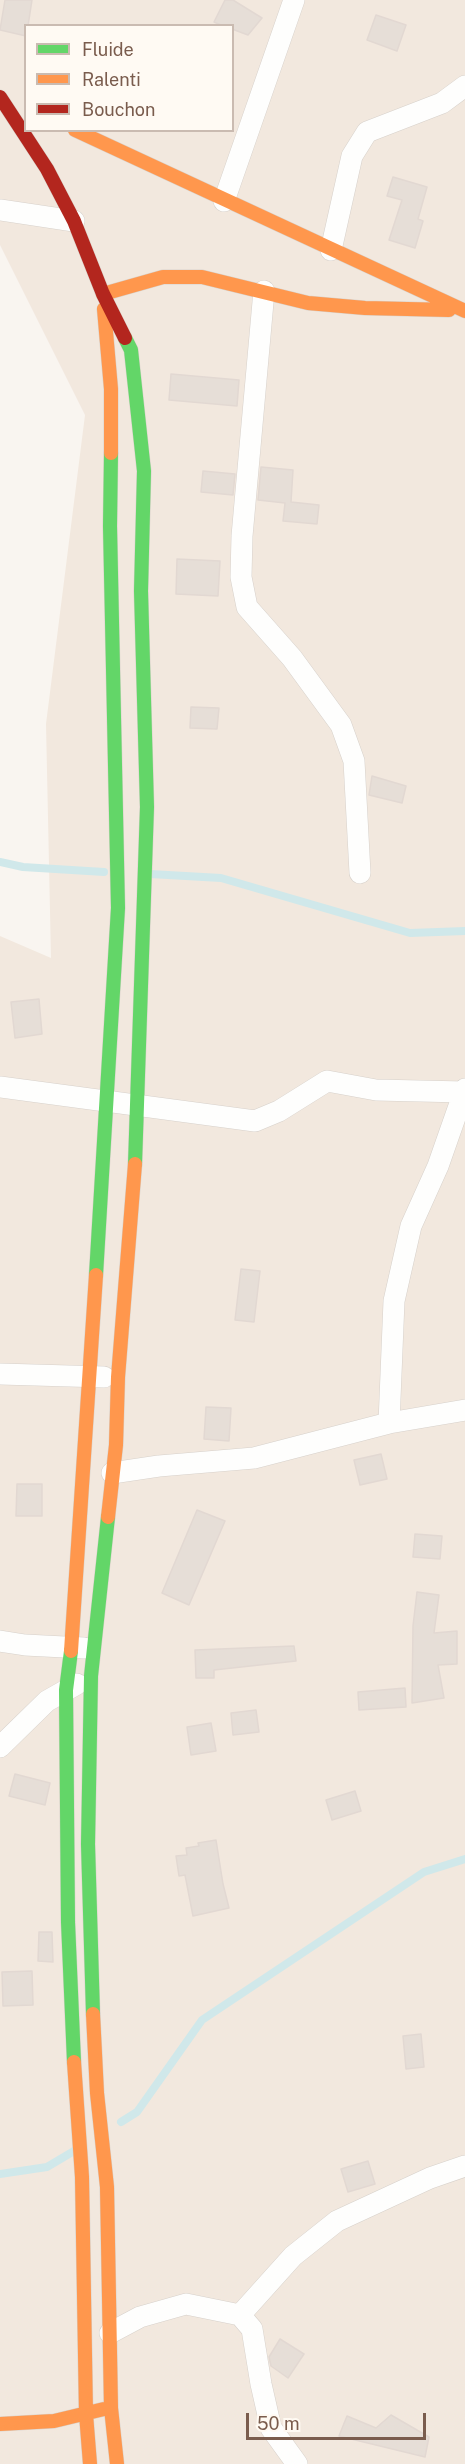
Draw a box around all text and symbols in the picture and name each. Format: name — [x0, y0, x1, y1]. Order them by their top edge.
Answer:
legend — [24, 24, 234, 132]
text: Fluide — [82, 39, 134, 60]
text: Ralenti — [82, 69, 141, 90]
text: Bouchon — [82, 99, 155, 120]
scale bar — [249, 2401, 429, 2439]
text: 50 m — [257, 2413, 300, 2434]

